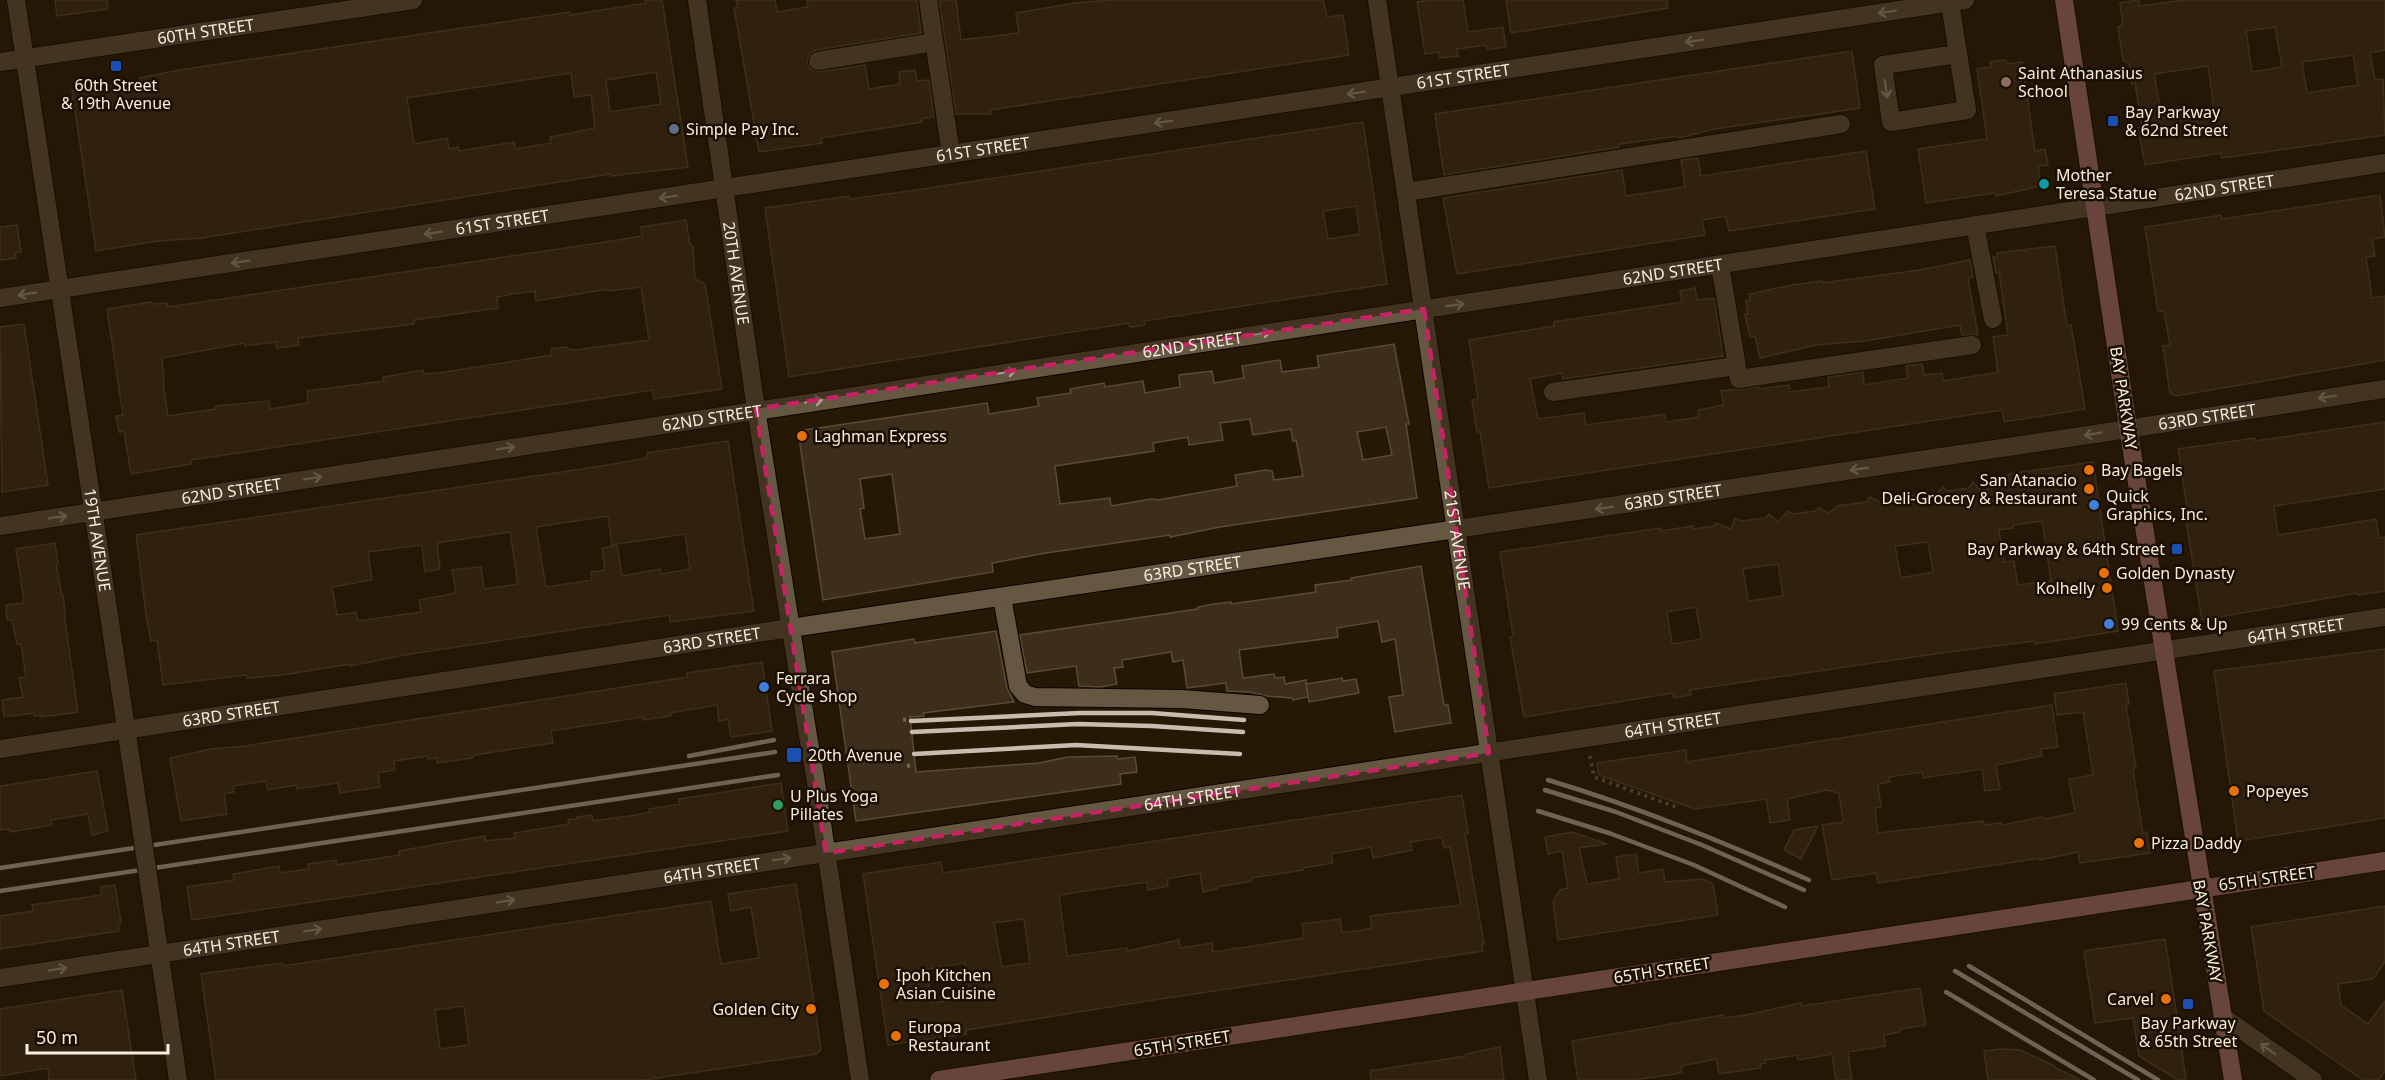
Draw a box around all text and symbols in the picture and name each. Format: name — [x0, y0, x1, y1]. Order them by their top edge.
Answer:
one-way arrow — [1877, 7, 1897, 18]
street label: 60TH STREET — [156, 13, 256, 49]
one-way arrow — [1685, 36, 1704, 47]
street label: 61ST STREET — [1415, 58, 1512, 94]
marker: 60th Street & 19th Avenue — [109, 59, 123, 73]
place label: Saint Athanasius School — [2018, 62, 2143, 102]
place label: 60th Street & 19th Avenue — [61, 74, 171, 114]
marker: Saint Athanasius School — [1999, 75, 2013, 89]
one-way arrow — [1881, 78, 1892, 98]
one-way arrow — [1346, 87, 1366, 98]
place label: Bay Parkway & 62nd Street — [2125, 101, 2228, 141]
marker: Bay Parkway & 62nd Street — [2106, 114, 2120, 128]
one-way arrow — [1154, 116, 1173, 127]
place label: Simple Pay Inc. — [686, 118, 799, 140]
marker: Simple Pay Inc. — [667, 122, 681, 136]
street label: 61ST STREET — [934, 131, 1031, 167]
place label: Mother Teresa Statue — [2056, 164, 2157, 204]
street label: 62ND STREET — [2173, 169, 2276, 206]
marker: Mother Teresa Statue — [2037, 177, 2051, 191]
one-way arrow — [658, 192, 678, 203]
street label: 61ST STREET — [454, 204, 551, 240]
street label: 20TH AVENUE — [718, 220, 755, 326]
one-way arrow — [424, 227, 444, 238]
street label: 62ND STREET — [1621, 253, 1724, 290]
one-way arrow — [231, 256, 251, 267]
one-way arrow — [17, 289, 37, 300]
one-way arrow — [1445, 299, 1464, 310]
street label: 62ND STREET — [1141, 326, 1244, 363]
one-way arrow — [1252, 328, 1272, 339]
street label: BAY PARKWAY — [2105, 345, 2143, 452]
one-way arrow — [997, 366, 1016, 377]
one-way arrow — [2318, 392, 2338, 403]
one-way arrow — [804, 395, 824, 406]
street label: 63RD STREET — [2157, 398, 2258, 435]
street label: 62ND STREET — [660, 399, 763, 436]
place label: Laghman Express — [814, 425, 947, 447]
marker: Laghman Express — [795, 429, 809, 443]
one-way arrow — [2084, 429, 2103, 440]
one-way arrow — [495, 443, 515, 454]
place label: Bay Bagels — [2101, 459, 2183, 481]
marker: Bay Bagels — [2082, 463, 2096, 477]
one-way arrow — [1849, 464, 1869, 475]
place label: San Atanacio Deli-Grocery & Restaurant — [1882, 469, 2077, 509]
street label: 62ND STREET — [180, 472, 283, 509]
one-way arrow — [303, 473, 322, 484]
street label: 63RD STREET — [1623, 479, 1724, 515]
marker: San Atanacio Deli-Grocery & Restaurant — [2082, 482, 2096, 496]
place label: Quick Graphics, Inc. — [2106, 485, 2208, 525]
street label: 19TH AVENUE — [79, 487, 116, 593]
street label: 21ST AVENUE — [1439, 488, 1476, 592]
marker: Quick Graphics, Inc. — [2087, 498, 2101, 512]
one-way arrow — [1594, 502, 1614, 513]
one-way arrow — [47, 512, 67, 523]
place label: Bay Parkway & 64th Street — [1967, 538, 2165, 560]
marker: Bay Parkway & 64th Street — [2170, 542, 2184, 556]
street label: 63RD STREET — [1142, 550, 1243, 586]
place label: Golden Dynasty — [2116, 562, 2236, 584]
marker: Golden Dynasty — [2097, 566, 2111, 580]
place label: Kolhelly — [2036, 577, 2096, 599]
marker: Kolhelly — [2100, 581, 2114, 595]
street label: 64TH STREET — [2246, 612, 2346, 649]
place label: 99 Cents & Up — [2121, 613, 2228, 635]
marker: 99 Cents & Up — [2102, 617, 2116, 631]
street label: 63RD STREET — [661, 622, 762, 658]
place label: Ferrara Cycle Shop — [776, 667, 857, 707]
marker: Ferrara Cycle Shop — [757, 680, 771, 694]
street label: 63RD STREET — [181, 695, 282, 732]
street label: 64TH STREET — [1623, 707, 1723, 743]
place label: 20th Avenue — [808, 744, 902, 766]
marker: 20th Avenue — [785, 746, 803, 764]
street label: 64TH STREET — [1143, 779, 1242, 816]
place label: Popeyes — [2246, 780, 2309, 802]
marker: Popeyes — [2227, 784, 2241, 798]
place label: U Plus Yoga Pillates — [790, 785, 878, 825]
marker: U Plus Yoga Pillates — [771, 798, 785, 812]
place label: Pizza Daddy — [2151, 832, 2242, 854]
marker: Pizza Daddy — [2132, 836, 2146, 850]
street label: 64TH STREET — [662, 852, 762, 888]
one-way arrow — [771, 854, 791, 865]
street label: 65TH STREET — [2217, 860, 2317, 896]
street label: BAY PARKWAY — [2188, 878, 2228, 985]
one-way arrow — [495, 896, 515, 907]
street label: 64TH STREET — [181, 925, 281, 961]
one-way arrow — [303, 925, 322, 936]
street label: 65TH STREET — [1612, 951, 1712, 988]
one-way arrow — [47, 963, 67, 974]
place label: Ipoh Kitchen Asian Cuisine — [896, 964, 996, 1004]
marker: Ipoh Kitchen Asian Cuisine — [877, 977, 891, 991]
place label: Carvel — [2107, 988, 2154, 1010]
marker: Carvel — [2159, 992, 2173, 1006]
marker: Bay Parkway & 65th Street — [2181, 997, 2195, 1011]
place label: Golden City — [712, 998, 800, 1020]
marker: Golden City — [804, 1002, 818, 1016]
place label: Bay Parkway & 65th Street — [2139, 1012, 2238, 1052]
place label: Europa Restaurant — [908, 1016, 990, 1056]
scale bar — [27, 1017, 168, 1055]
street label: 65TH STREET — [1132, 1024, 1232, 1061]
text: 50 m — [36, 1025, 78, 1049]
marker: Europa Restaurant — [889, 1029, 903, 1043]
one-way arrow — [2260, 1043, 2277, 1055]

